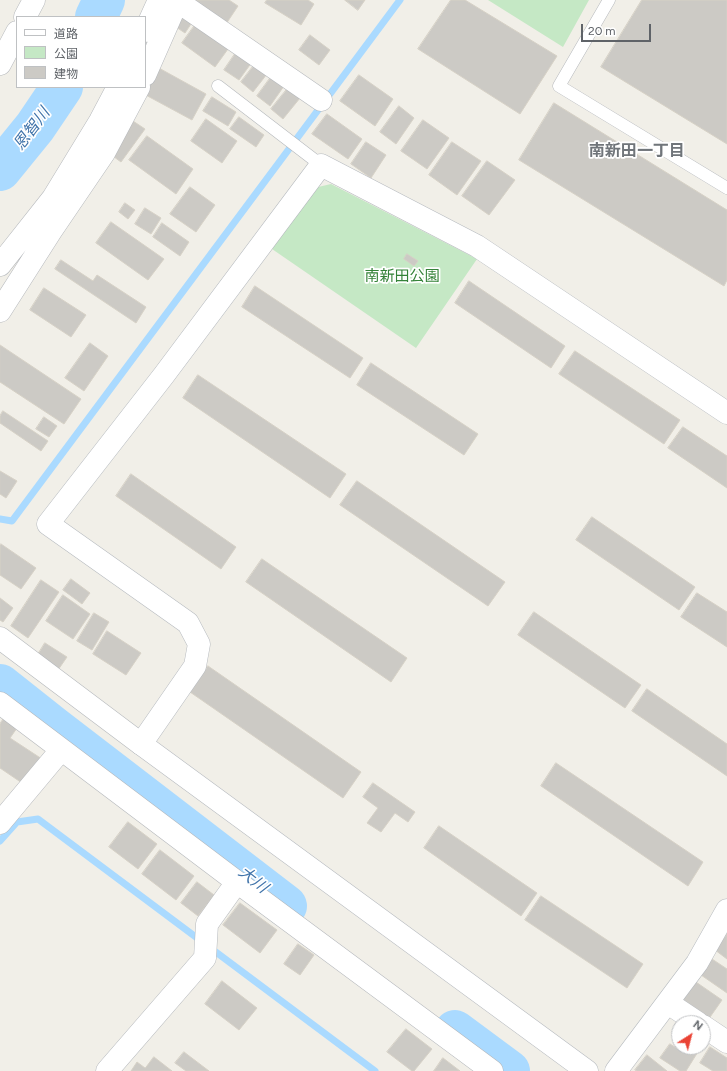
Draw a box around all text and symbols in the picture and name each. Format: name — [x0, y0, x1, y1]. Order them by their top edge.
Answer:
legend — [16, 16, 146, 88]
scale bar — [583, 16, 653, 42]
text: 20 m — [588, 24, 616, 38]
text: 道路 — [54, 27, 78, 41]
text: 公園 — [54, 47, 78, 61]
text: 建物 — [54, 67, 78, 81]
water label: 恩智川 — [10, 104, 54, 154]
district label: 南新田一丁目 — [589, 141, 685, 161]
park label: 南新田公園 — [365, 268, 439, 286]
water label: 大川 — [234, 863, 272, 897]
north arrow — [671, 1015, 711, 1055]
text: N — [690, 1018, 705, 1033]

